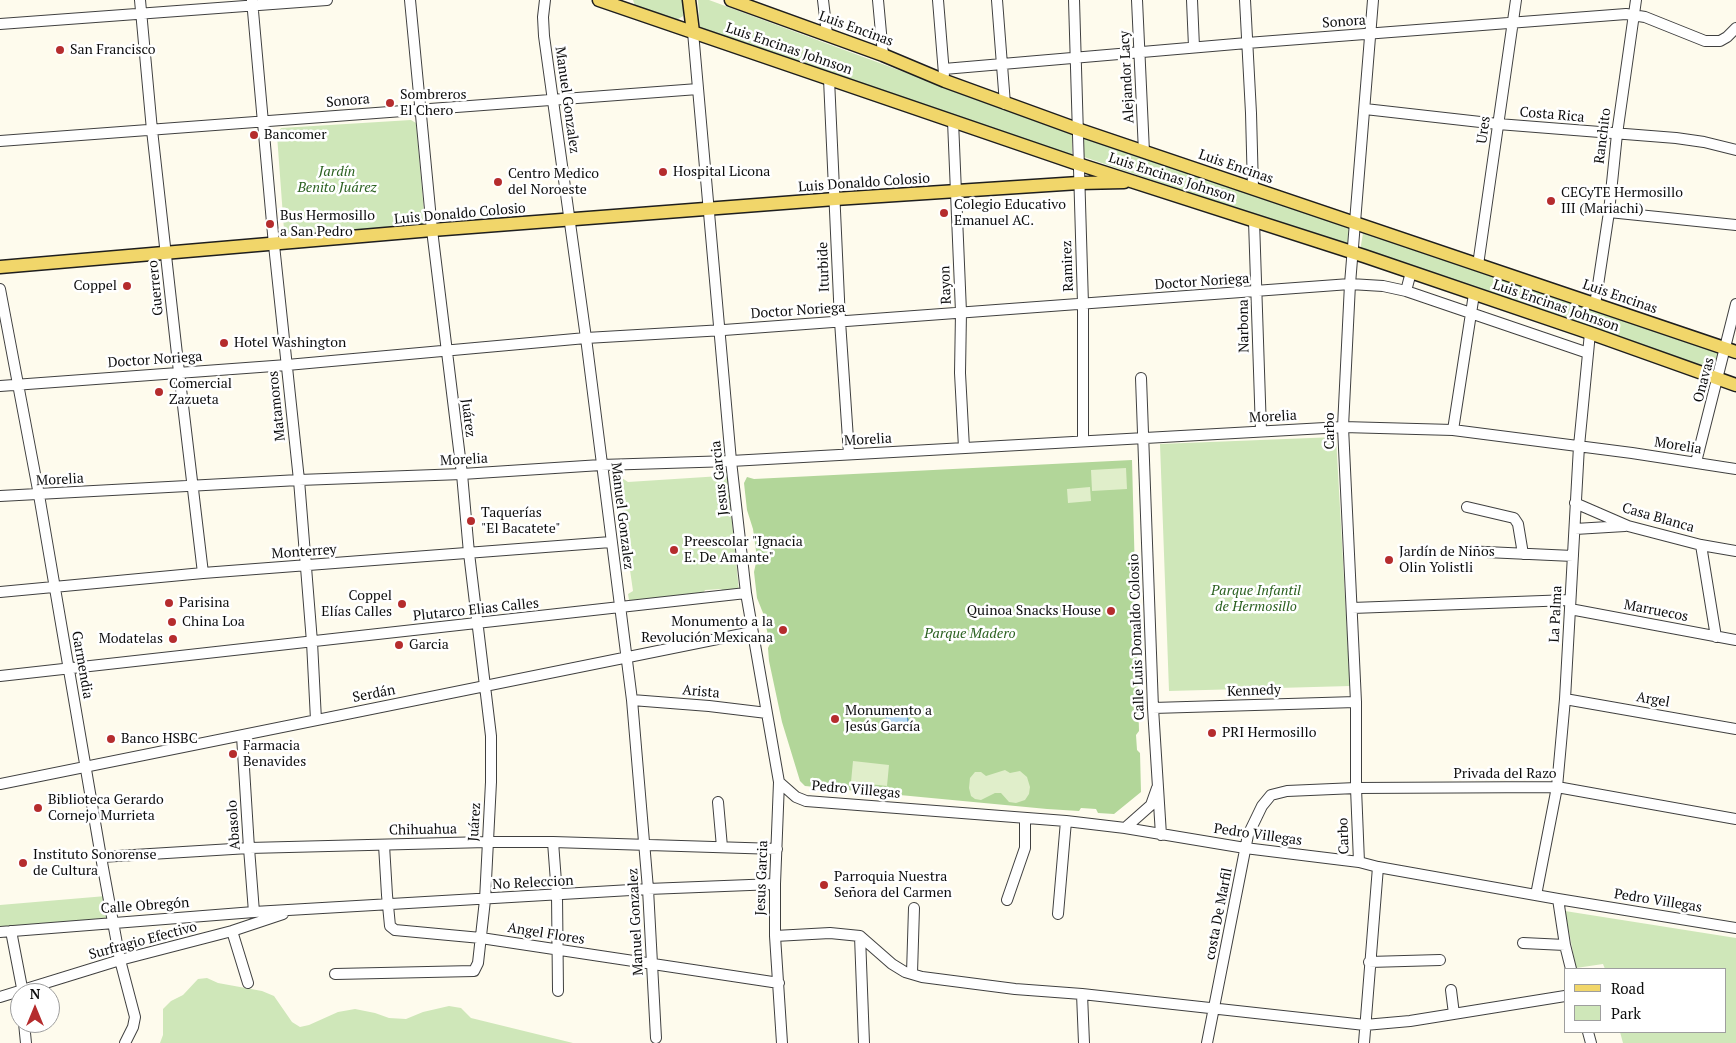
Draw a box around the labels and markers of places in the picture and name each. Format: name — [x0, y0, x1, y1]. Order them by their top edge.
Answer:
place label: San Francisco — [70, 42, 155, 58]
marker: San Francisco — [54, 44, 66, 56]
place label: Sombreros El Chero — [400, 87, 467, 120]
marker: Sombreros El Chero — [384, 97, 396, 109]
place label: Bancomer — [264, 127, 327, 143]
marker: Bancomer — [248, 129, 260, 141]
place label: Hospital Licona — [673, 164, 770, 180]
place label: Centro Medico del Noroeste — [508, 166, 599, 198]
marker: Hospital Licona — [657, 166, 669, 178]
marker: Centro Medico del Noroeste — [492, 176, 504, 188]
place label: CECyTE Hermosillo III (Mariachi) — [1561, 185, 1683, 218]
marker: CECyTE Hermosillo III (Mariachi) — [1545, 195, 1557, 207]
place label: Colegio Educativo Emanuel AC. — [954, 197, 1066, 230]
marker: Colegio Educativo Emanuel AC. — [938, 207, 950, 219]
place label: Bus Hermosillo a San Pedro — [280, 208, 375, 240]
marker: Bus Hermosillo a San Pedro — [264, 218, 276, 230]
place label: Coppel — [73, 278, 117, 294]
marker: Coppel — [121, 280, 133, 292]
place label: Hotel Washington — [234, 335, 346, 351]
marker: Hotel Washington — [218, 337, 230, 349]
place label: Comercial Zazueta — [169, 376, 232, 408]
marker: Comercial Zazueta — [153, 386, 165, 398]
place label: Taquerías "El Bacatete" — [481, 505, 561, 538]
marker: Taquerías "El Bacatete" — [465, 515, 477, 527]
place label: Preescolar "Ignacia E. De Amante" — [684, 534, 803, 566]
marker: Preescolar "Ignacia E. De Amante" — [668, 544, 680, 556]
place label: Jardín de Niños Olin Yolistli — [1399, 544, 1495, 576]
marker: Jardín de Niños Olin Yolistli — [1383, 554, 1395, 566]
place label: Coppel Elías Calles — [321, 588, 392, 620]
place label: Parisina — [179, 595, 230, 611]
marker: Parisina — [163, 597, 175, 609]
marker: Coppel Elías Calles — [396, 598, 408, 610]
place label: Quinoa Snacks House — [967, 603, 1101, 619]
marker: Quinoa Snacks House — [1105, 605, 1117, 617]
place label: China Loa — [182, 614, 245, 630]
place label: Monumento a la Revolución Mexicana — [641, 614, 773, 646]
marker: China Loa — [166, 616, 178, 628]
marker: Monumento a la Revolución Mexicana — [777, 624, 789, 636]
place label: Modatelas — [99, 631, 163, 647]
marker: Modatelas — [167, 633, 179, 645]
place label: Garcia — [409, 637, 449, 653]
marker: Garcia — [393, 639, 405, 651]
place label: Monumento a Jesús García — [845, 703, 932, 736]
marker: Monumento a Jesús García — [829, 713, 841, 725]
place label: PRI Hermosillo — [1222, 725, 1316, 741]
marker: PRI Hermosillo — [1206, 727, 1218, 739]
place label: Banco HSBC — [121, 731, 198, 747]
marker: Banco HSBC — [105, 733, 117, 745]
place label: Farmacia Benavides — [243, 738, 306, 770]
marker: Farmacia Benavides — [227, 748, 239, 760]
place label: Biblioteca Gerardo Cornejo Murrieta — [48, 792, 164, 824]
marker: Biblioteca Gerardo Cornejo Murrieta — [32, 802, 44, 814]
place label: Instituto Sonorense de Cultura — [33, 847, 156, 880]
marker: Instituto Sonorense de Cultura — [17, 857, 29, 869]
place label: Parroquia Nuestra Señora del Carmen — [834, 869, 952, 902]
marker: Parroquia Nuestra Señora del Carmen — [818, 879, 830, 891]

